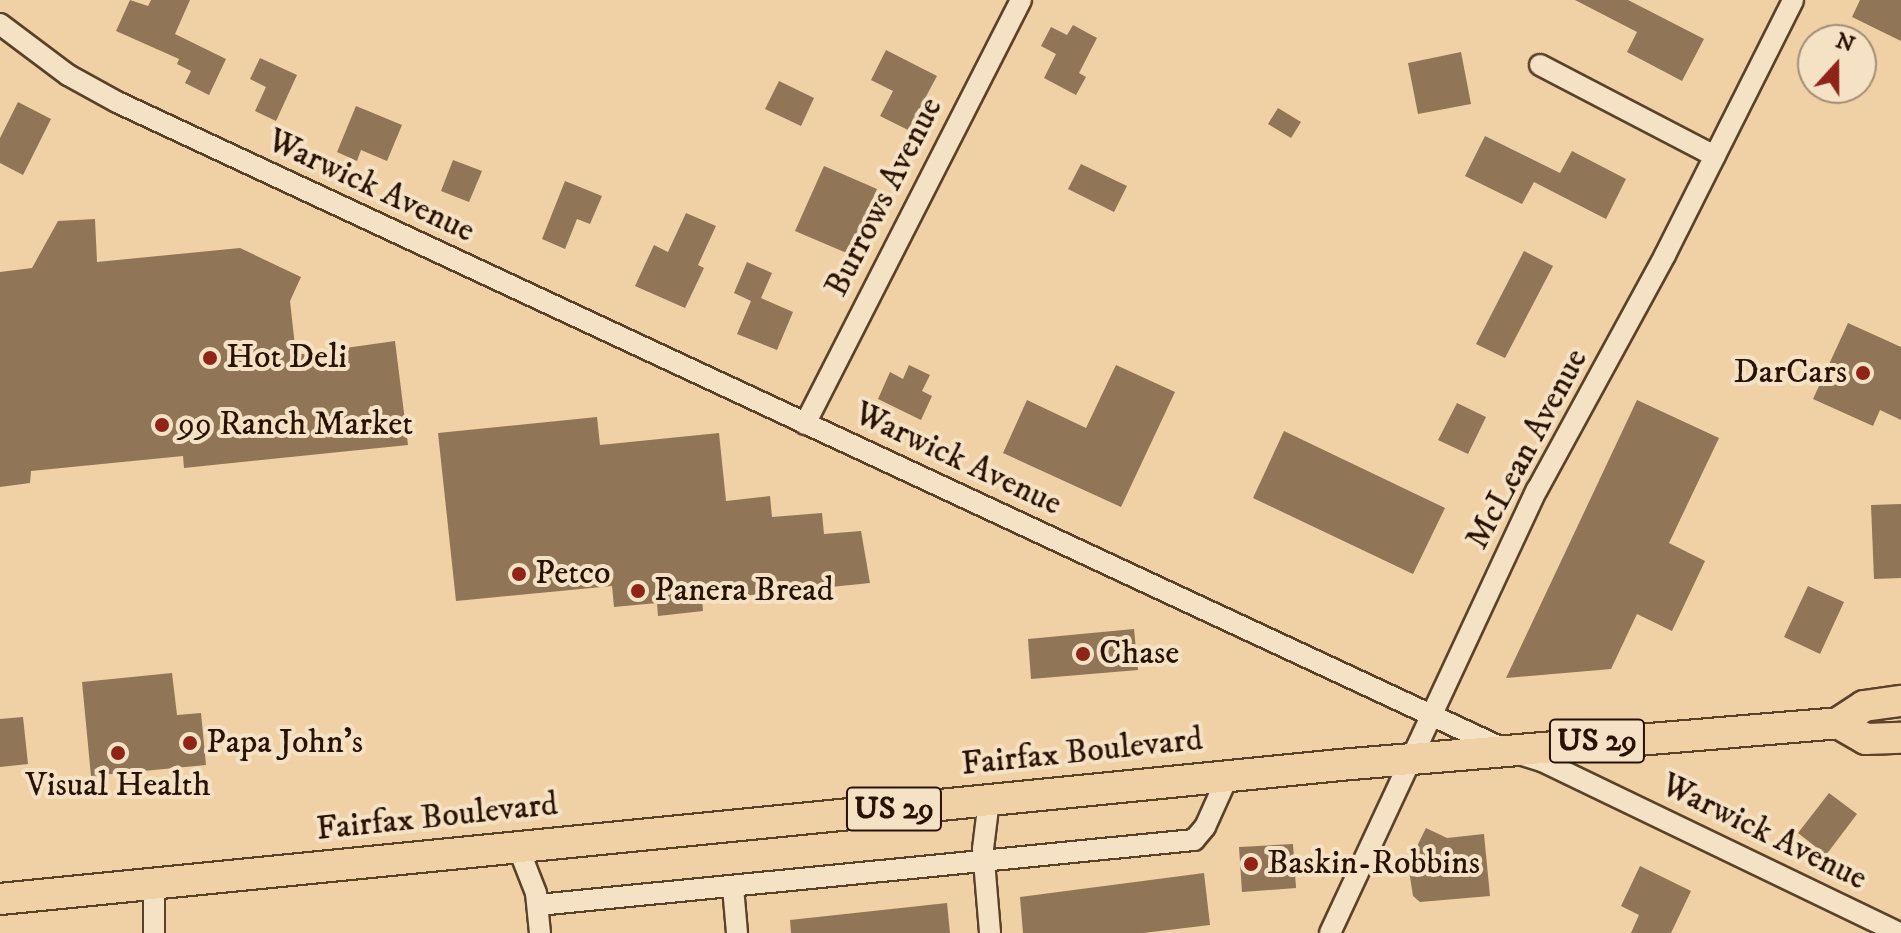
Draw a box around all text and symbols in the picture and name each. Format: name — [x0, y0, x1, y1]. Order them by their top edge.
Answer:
north arrow — [1797, 24, 1877, 104]
text: N — [1832, 27, 1858, 59]
street label: Burrows Avenue — [816, 91, 952, 303]
street label: Warwick Avenue — [261, 120, 481, 252]
place label: Hot Deli — [226, 338, 347, 378]
street label: McLean Avenue — [1457, 342, 1597, 556]
marker: Hot Deli — [201, 349, 219, 367]
place label: DarCars — [1734, 353, 1847, 393]
marker: DarCars — [1854, 364, 1872, 382]
street label: Warwick Avenue — [848, 393, 1068, 525]
place label: 99 Ranch Market — [178, 405, 413, 445]
marker: 99 Ranch Market — [153, 416, 171, 434]
place label: Petco — [535, 554, 610, 594]
marker: Petco — [510, 565, 528, 583]
place label: Panera Bread — [654, 571, 834, 611]
marker: Panera Bread — [629, 582, 647, 600]
place label: Chase — [1099, 634, 1179, 674]
marker: Chase — [1074, 645, 1092, 663]
road number: US 29 — [1547, 713, 1647, 769]
street label: Fairfax Boulevard — [959, 719, 1205, 785]
place label: Papa John's — [206, 723, 363, 763]
marker: Papa John's — [181, 734, 199, 752]
marker: Visual Health — [109, 744, 127, 762]
street label: Warwick Avenue — [1654, 765, 1874, 899]
place label: Visual Health — [25, 766, 211, 806]
road number: US 29 — [844, 781, 944, 837]
street label: Fairfax Boulevard — [314, 784, 560, 850]
place label: Baskin-Robbins — [1267, 844, 1480, 884]
marker: Baskin-Robbins — [1242, 855, 1260, 873]

